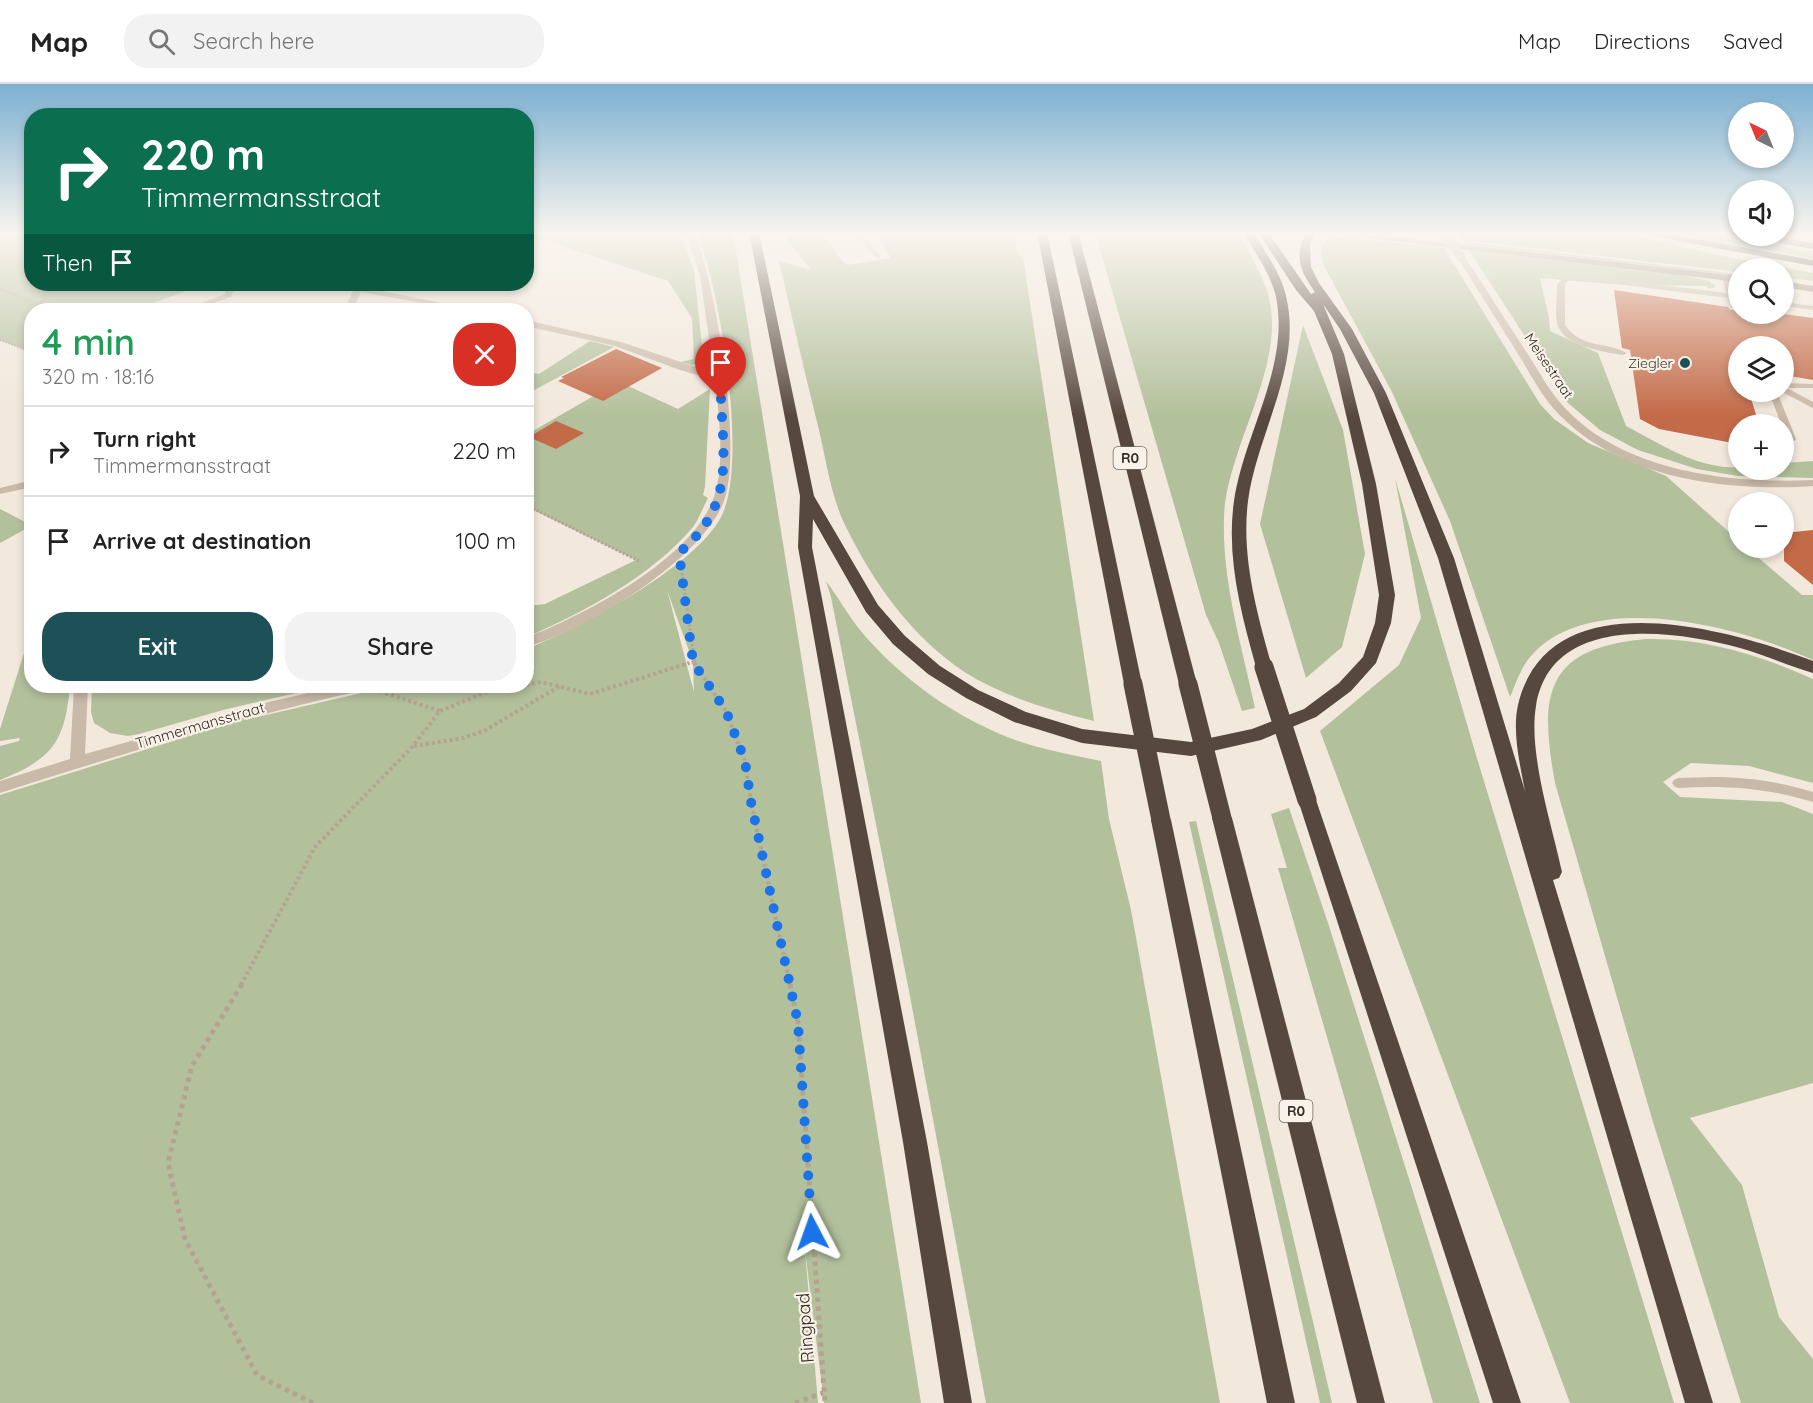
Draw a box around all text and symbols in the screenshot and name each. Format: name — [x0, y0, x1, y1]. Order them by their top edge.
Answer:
search box — [124, 14, 544, 68]
text: Map — [30, 24, 88, 59]
icon: search — [145, 25, 178, 58]
text: Search here — [193, 27, 315, 55]
text: Map — [1518, 28, 1561, 54]
text: Directions — [1594, 28, 1690, 54]
text: Saved — [1723, 28, 1783, 54]
north arrow — [1728, 102, 1794, 168]
map controls — [1728, 102, 1794, 558]
text: 220 m — [141, 128, 265, 181]
icon: right — [42, 132, 120, 210]
text: Timmermansstraat — [141, 180, 381, 214]
button: sound — [1728, 180, 1794, 246]
icon: arrive — [105, 246, 138, 279]
text: Then — [42, 249, 93, 277]
button: search — [1728, 258, 1794, 324]
text: 4 min — [42, 319, 135, 364]
button: close — [453, 323, 516, 386]
street label: Meisestraat — [1520, 330, 1578, 402]
button: layers — [1728, 336, 1794, 402]
pin — [695, 337, 746, 399]
icon: arrive — [704, 346, 737, 379]
place label: Ziegler — [1628, 354, 1674, 372]
marker: Ziegler — [1678, 356, 1692, 370]
text: 320 m · 18:16 — [42, 364, 154, 389]
button: + — [1728, 414, 1794, 480]
text: Turn right — [93, 425, 197, 453]
icon: right — [42, 435, 75, 468]
text: 220 m — [452, 437, 516, 465]
road number: R0 — [1114, 447, 1146, 469]
text: Timmermansstraat — [93, 453, 271, 478]
button: − — [1728, 492, 1794, 558]
icon: arrive — [42, 525, 75, 558]
text: Arrive at destination — [93, 527, 311, 555]
text: 100 m — [456, 527, 516, 555]
button: Exit — [42, 612, 273, 681]
button: Share — [285, 612, 516, 681]
street label: Timmermansstraat — [133, 697, 267, 753]
road number: R0 — [1280, 1100, 1312, 1122]
position arrow — [780, 1200, 844, 1264]
street label: Ringpad — [791, 1292, 819, 1364]

